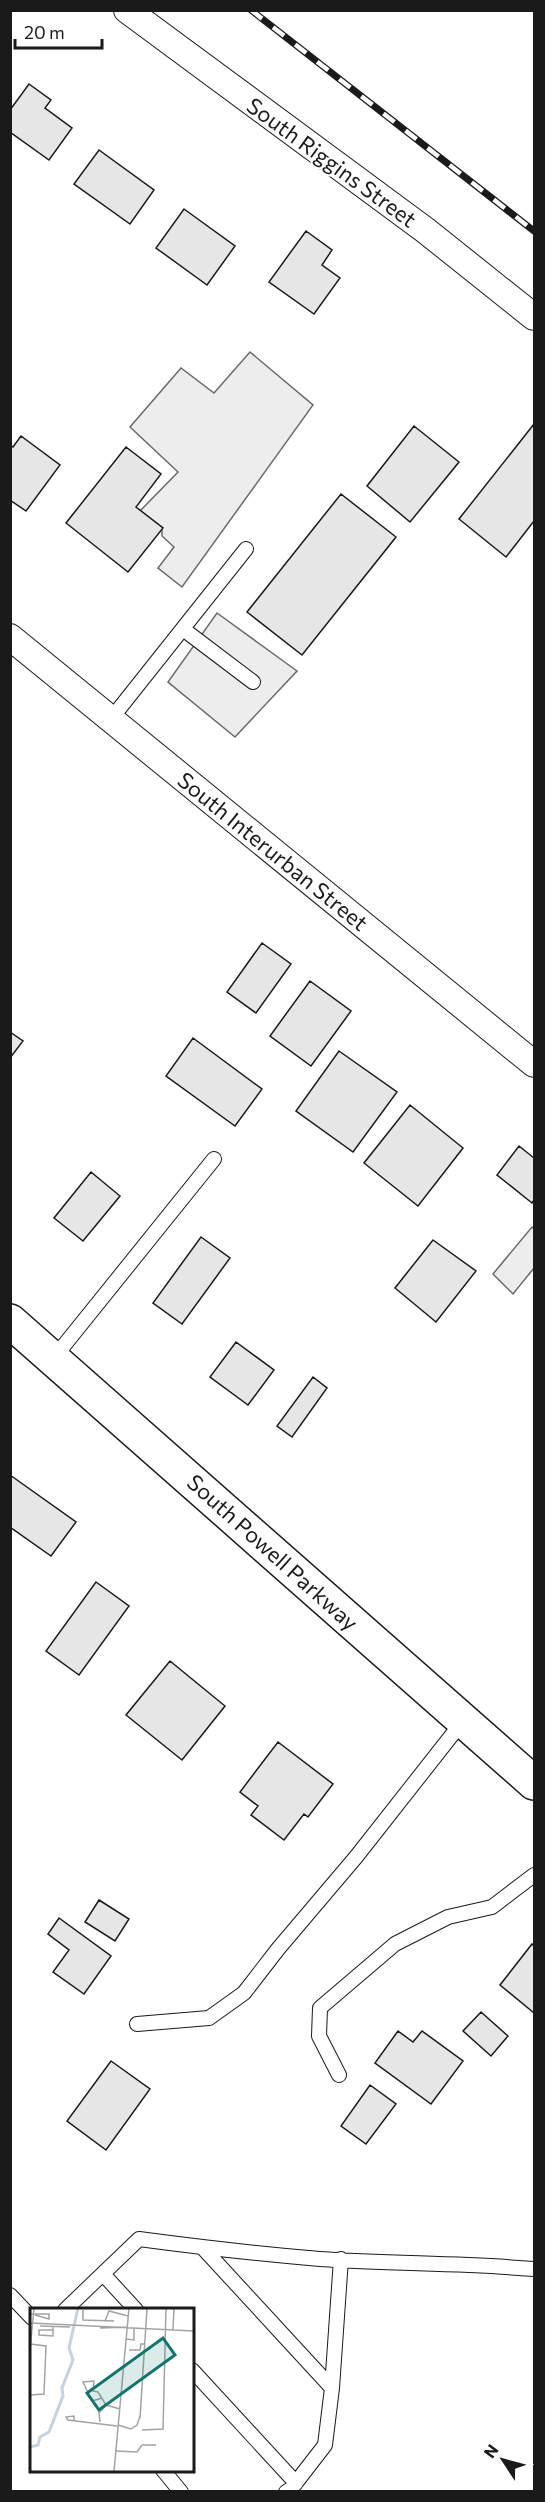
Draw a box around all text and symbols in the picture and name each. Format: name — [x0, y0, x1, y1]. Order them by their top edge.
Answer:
scale bar — [15, 12, 102, 50]
text: 20 m — [24, 21, 65, 43]
street label: South Riggins Street — [242, 91, 422, 233]
street label: South Interurban Street — [172, 766, 374, 936]
street label: South Powell Parkway — [182, 1468, 364, 1636]
inset map — [30, 2308, 194, 2472]
north arrow — [473, 2430, 533, 2490]
text: N — [479, 2440, 502, 2461]

